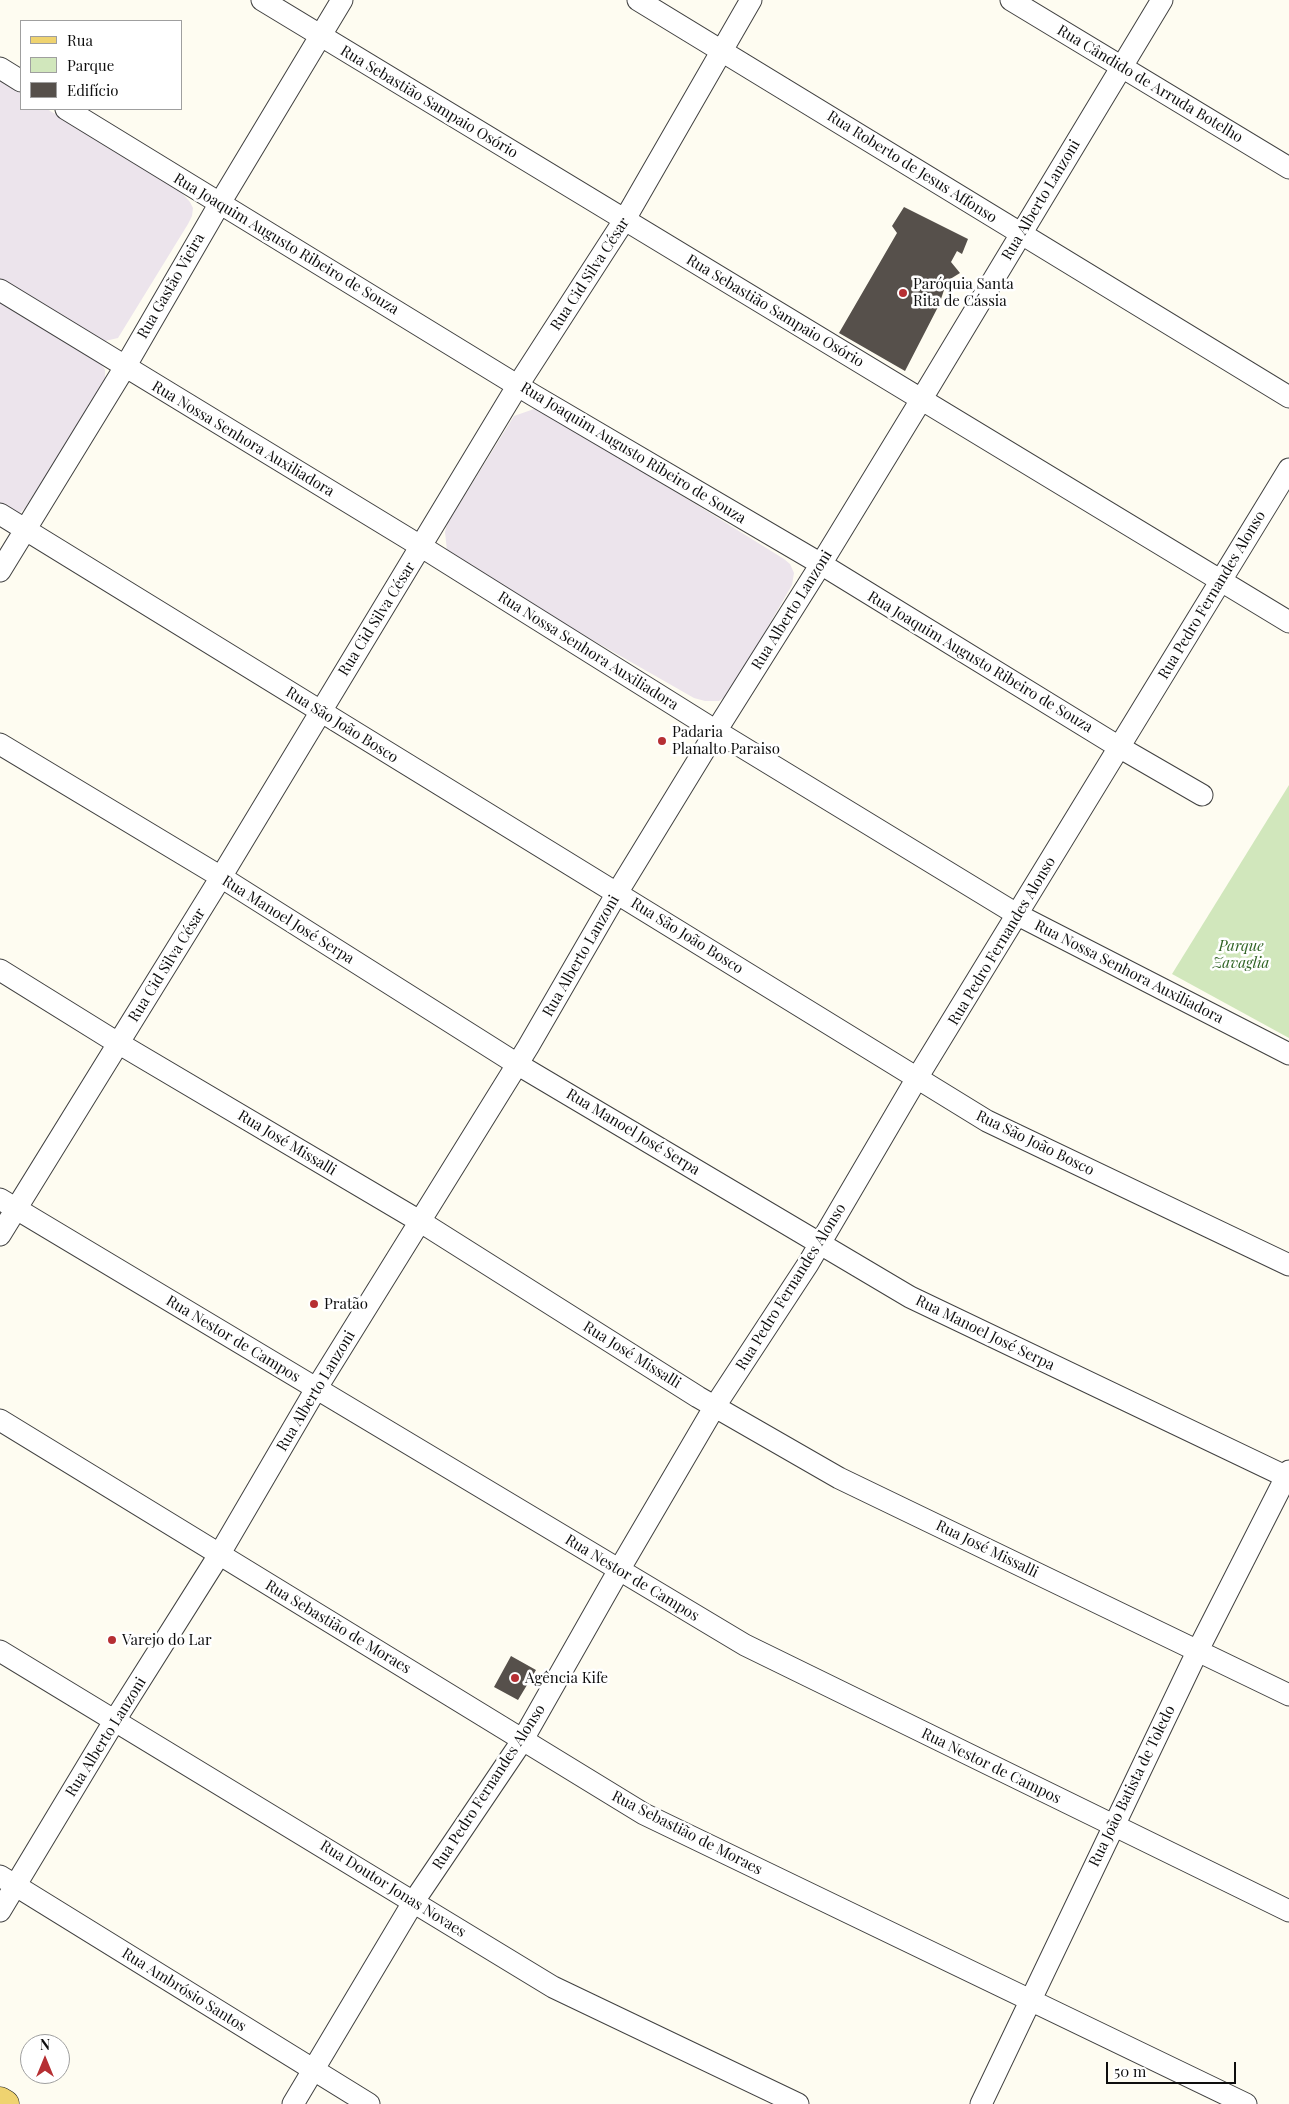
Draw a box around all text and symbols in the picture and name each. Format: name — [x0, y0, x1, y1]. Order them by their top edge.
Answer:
legend — [20, 20, 182, 110]
street label: Rua Cândido de Arruda Botelho — [1054, 21, 1246, 147]
text: Rua — [67, 30, 93, 50]
street label: Rua Sebastião Sampaio Osório — [337, 42, 521, 162]
text: Parque — [67, 55, 114, 75]
text: Edifício — [67, 80, 119, 100]
street label: Rua Roberto de Jesus Affonso — [824, 107, 1000, 227]
street label: Rua Alberto Lanzoni — [998, 137, 1084, 263]
street label: Rua Joaquim Augusto Ribeiro de Souza — [170, 169, 402, 319]
street label: Rua Cid Silva César — [547, 214, 633, 334]
street label: Rua Gastão Vieira — [134, 230, 208, 342]
street label: Rua Sebastião Sampaio Osório — [683, 251, 867, 371]
place label: Paróquia Santa Rita de Cássia — [913, 275, 1014, 310]
marker: Paróquia Santa Rita de Cássia — [897, 287, 909, 299]
street label: Rua Nossa Senhora Auxiliadora — [149, 377, 337, 501]
street label: Rua Joaquim Augusto Ribeiro de Souza — [517, 378, 749, 528]
street label: Rua Pedro Fernandes Alonso — [1155, 508, 1269, 682]
street label: Rua Alberto Lanzoni — [748, 547, 836, 673]
street label: Rua Cid Silva César — [335, 559, 419, 679]
street label: Rua Joaquim Augusto Ribeiro de Souza — [864, 587, 1096, 737]
street label: Rua Nossa Senhora Auxiliadora — [494, 588, 682, 714]
street label: Rua São João Bosco — [282, 683, 402, 767]
place label: Padaria Planalto Paraiso — [672, 723, 780, 758]
marker: Padaria Planalto Paraiso — [656, 735, 668, 747]
street label: Rua Pedro Fernandes Alonso — [945, 854, 1059, 1028]
street label: Rua Manoel José Serpa — [219, 872, 357, 968]
street label: Rua Alberto Lanzoni — [539, 892, 623, 1020]
street label: Rua São João Bosco — [627, 894, 747, 978]
street label: Rua Cid Silva César — [125, 905, 209, 1025]
street label: Rua Nossa Senhora Auxiliadora — [1032, 916, 1226, 1028]
park label: Parque Zavaglia — [1213, 937, 1269, 972]
street label: Rua Manoel José Serpa — [563, 1085, 703, 1179]
street label: Rua José Missalli — [234, 1106, 340, 1180]
street label: Rua São João Bosco — [973, 1107, 1097, 1179]
street label: Rua Pedro Fernandes Alonso — [732, 1200, 850, 1374]
street label: Rua Nestor de Campos — [163, 1292, 303, 1386]
street label: Rua Manoel José Serpa — [913, 1292, 1057, 1374]
place label: Pratão — [324, 1295, 368, 1313]
marker: Pratão — [308, 1298, 320, 1310]
street label: Rua José Missalli — [580, 1318, 684, 1392]
street label: Rua Alberto Lanzoni — [273, 1328, 359, 1454]
street label: Rua José Missalli — [933, 1516, 1041, 1582]
street label: Rua Nestor de Campos — [562, 1531, 702, 1625]
street label: Rua Sebastião de Moraes — [262, 1576, 414, 1678]
place label: Varejo do Lar — [122, 1631, 212, 1649]
marker: Varejo do Lar — [106, 1634, 118, 1646]
place label: Agência Kife — [525, 1669, 608, 1687]
marker: Agência Kife — [509, 1672, 521, 1684]
street label: Rua Alberto Lanzoni — [62, 1674, 150, 1800]
street label: Rua Pedro Fernandes Alonso — [429, 1701, 549, 1873]
street label: Rua João Batista de Toledo — [1085, 1702, 1179, 1870]
street label: Rua Nestor de Campos — [918, 1724, 1064, 1808]
street label: Rua Sebastião de Moraes — [609, 1787, 765, 1879]
street label: Rua Doutor Jonas Novaes — [317, 1837, 469, 1941]
street label: Rua Ambrósio Santos — [118, 1944, 250, 2036]
north arrow — [20, 2034, 70, 2084]
text: N — [40, 2035, 50, 2054]
scale bar — [1109, 2052, 1239, 2084]
text: 50 m — [1114, 2061, 1146, 2081]

